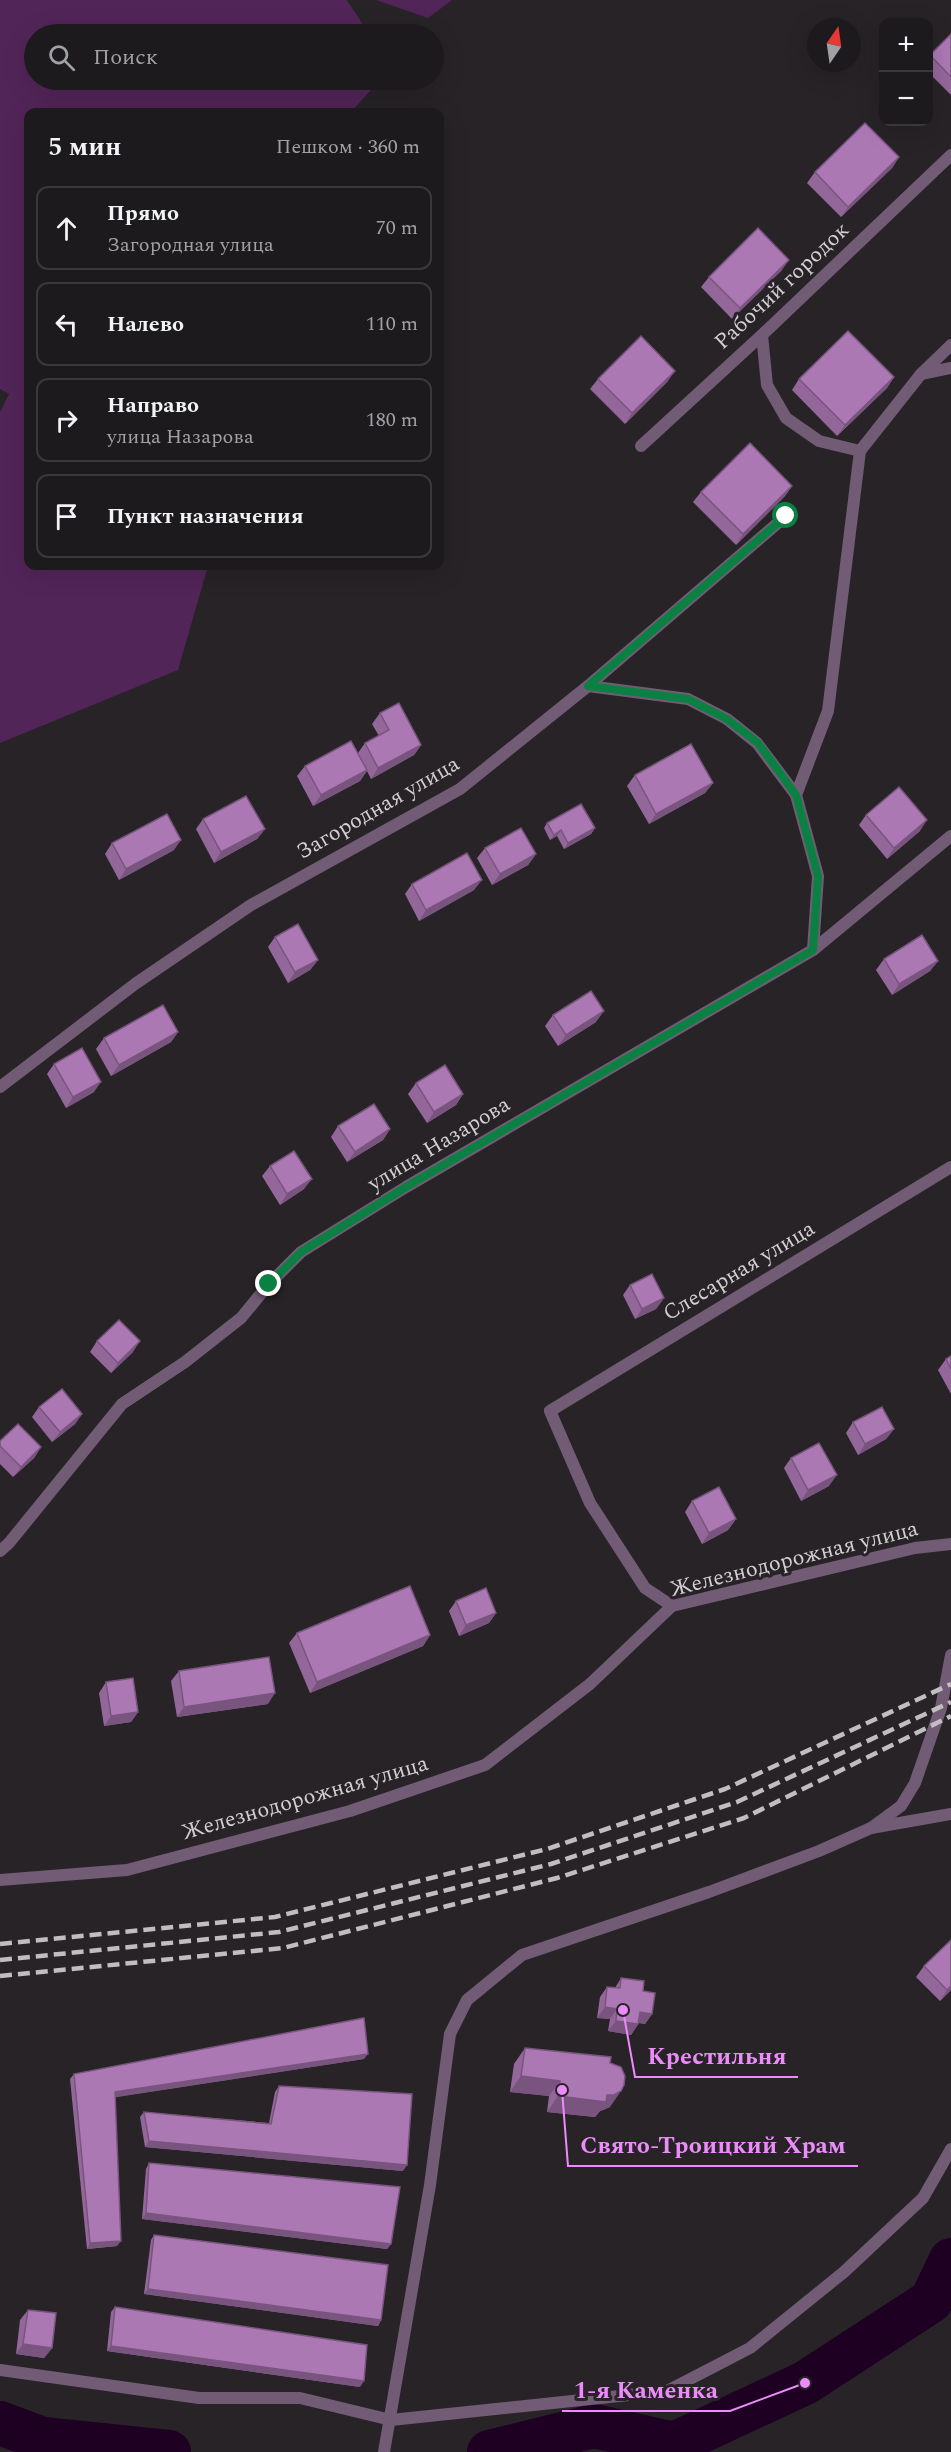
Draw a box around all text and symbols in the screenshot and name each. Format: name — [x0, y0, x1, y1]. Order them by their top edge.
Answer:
north arrow — [807, 18, 861, 72]
map controls — [879, 18, 933, 126]
button: + — [879, 18, 933, 72]
search box — [24, 24, 444, 90]
icon: search — [45, 41, 78, 74]
text: Поиск — [93, 41, 158, 74]
button: − — [879, 72, 933, 126]
text: 5 мин — [48, 127, 121, 167]
text: Пешком · 360 m — [276, 132, 420, 162]
text: Прямо — [107, 197, 179, 230]
icon: ahead — [50, 212, 83, 245]
text: 70 m — [376, 213, 418, 243]
street label: Рабочий городок — [707, 214, 857, 358]
text: Загородная улица — [107, 230, 274, 260]
icon: left — [50, 308, 83, 341]
text: Налево — [107, 308, 184, 341]
text: 110 m — [366, 309, 418, 339]
text: Направо — [107, 389, 199, 422]
icon: right — [50, 404, 83, 437]
text: 180 m — [366, 405, 418, 435]
text: улица Назарова — [107, 422, 254, 452]
icon: arrive — [50, 500, 83, 533]
text: Пункт назначения — [107, 500, 304, 533]
route start — [772, 502, 798, 528]
street label: Загородная улица — [290, 748, 466, 868]
street label: улица Назарова — [360, 1088, 517, 1200]
street label: Слесарная улица — [657, 1212, 822, 1330]
route end — [255, 1270, 281, 1296]
street label: Железнодорожная улица — [666, 1512, 922, 1606]
street label: Железнодорожная улица — [178, 1747, 432, 1849]
callout: Крестильня — [635, 2035, 798, 2077]
text: Крестильня — [647, 2039, 787, 2075]
callout: Свято-Троицкий Храм — [568, 2124, 858, 2166]
text: Свято-Троицкий Храм — [580, 2128, 846, 2164]
callout: 1-я Каменка — [562, 2369, 730, 2411]
text: 1-я Каменка — [574, 2373, 719, 2409]

